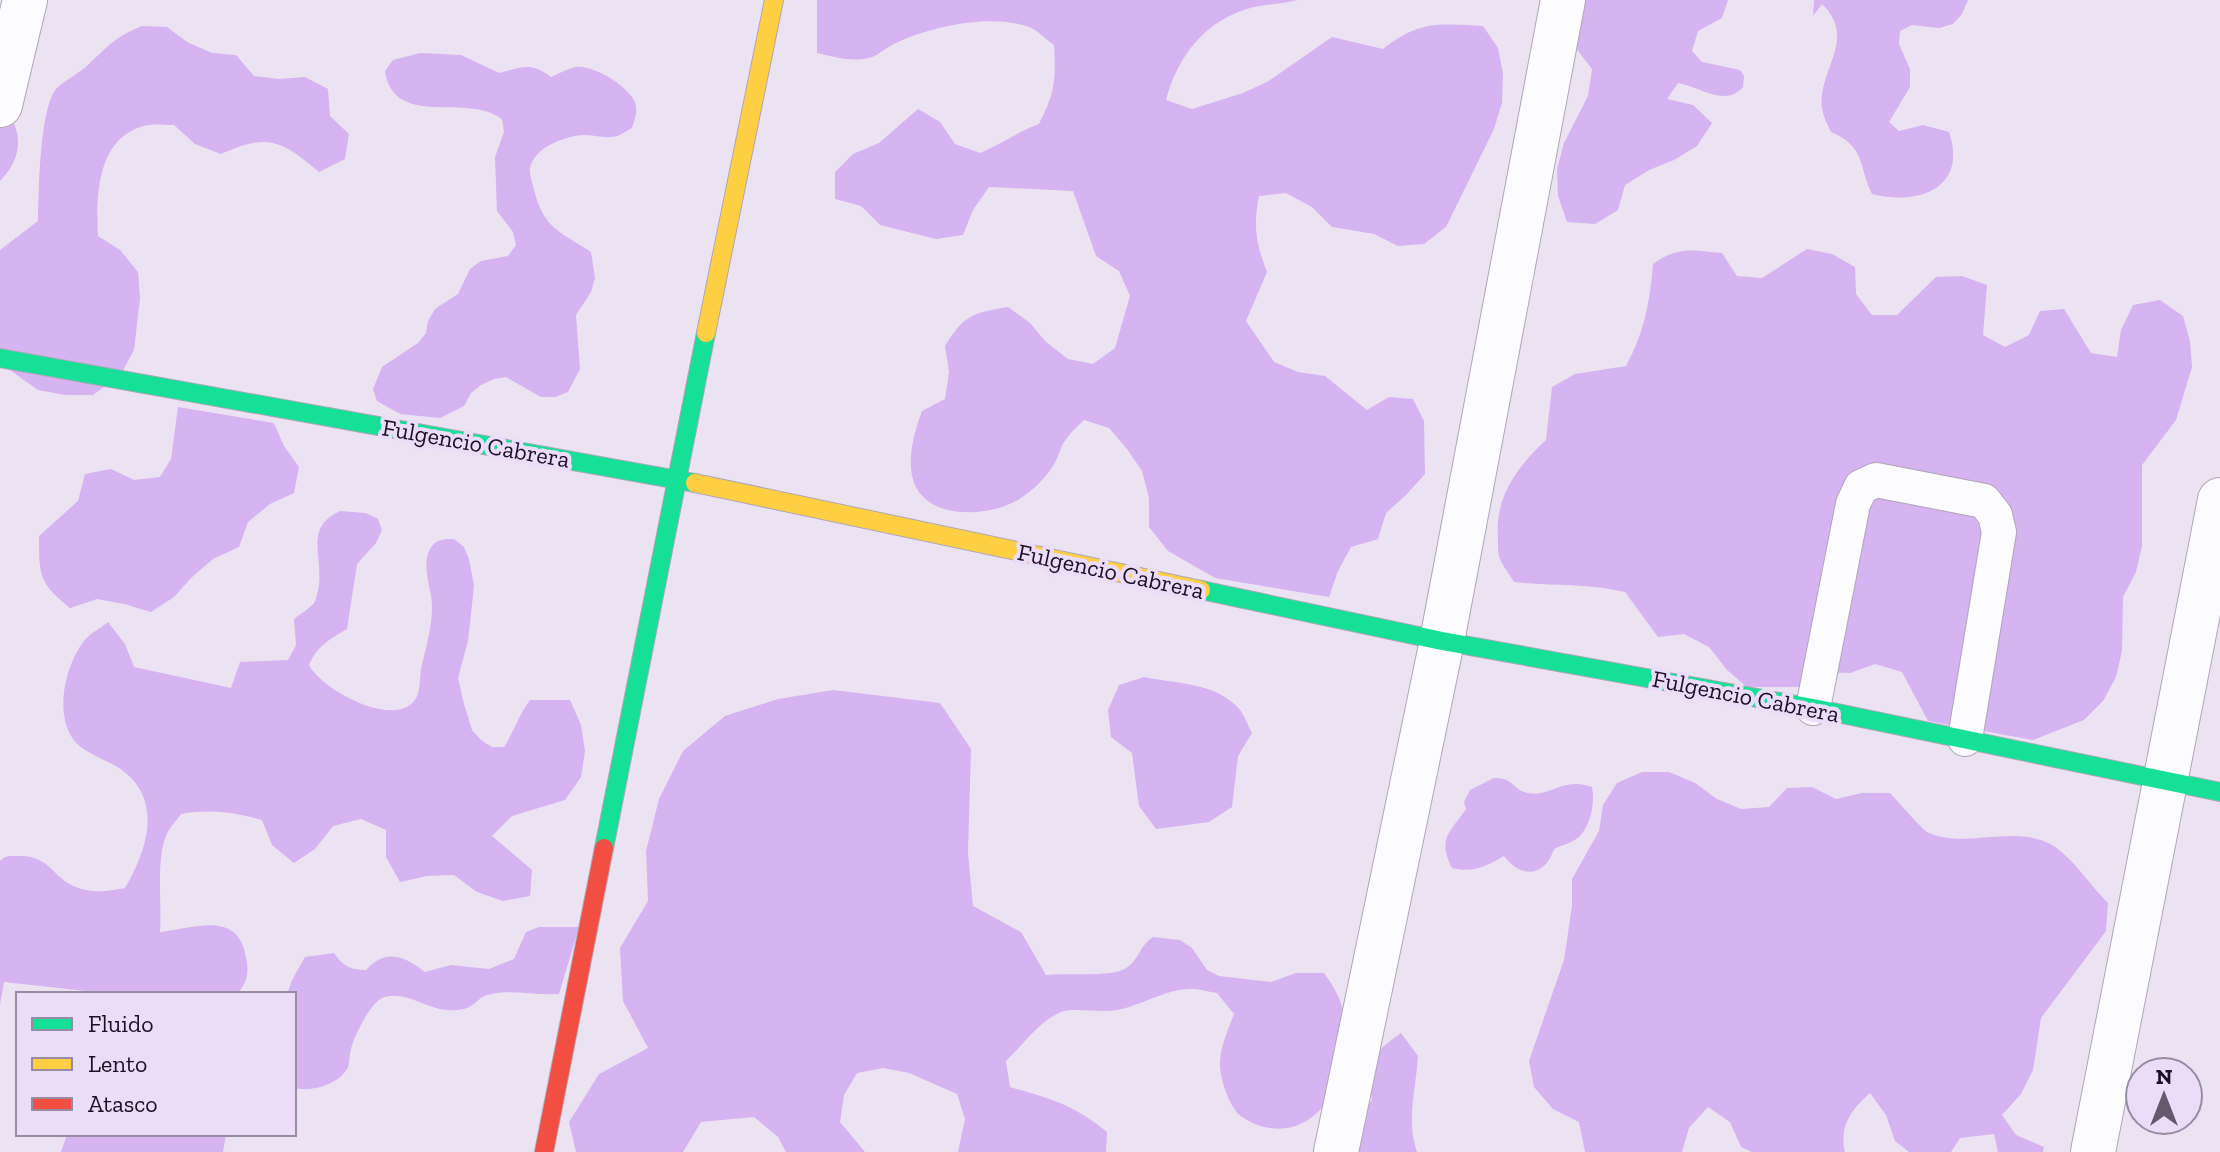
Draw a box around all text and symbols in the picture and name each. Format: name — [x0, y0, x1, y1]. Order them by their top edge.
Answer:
street label: Fulgencio Cabrera — [380, 412, 572, 474]
street label: Fulgencio Cabrera — [1015, 537, 1207, 605]
street label: Fulgencio Cabrera — [1650, 664, 1842, 728]
legend — [16, 992, 296, 1136]
text: Fluido — [88, 1009, 153, 1038]
text: Lento — [88, 1049, 147, 1078]
north arrow — [2124, 1056, 2204, 1136]
text: N — [2156, 1063, 2173, 1090]
text: Atasco — [88, 1089, 158, 1118]

